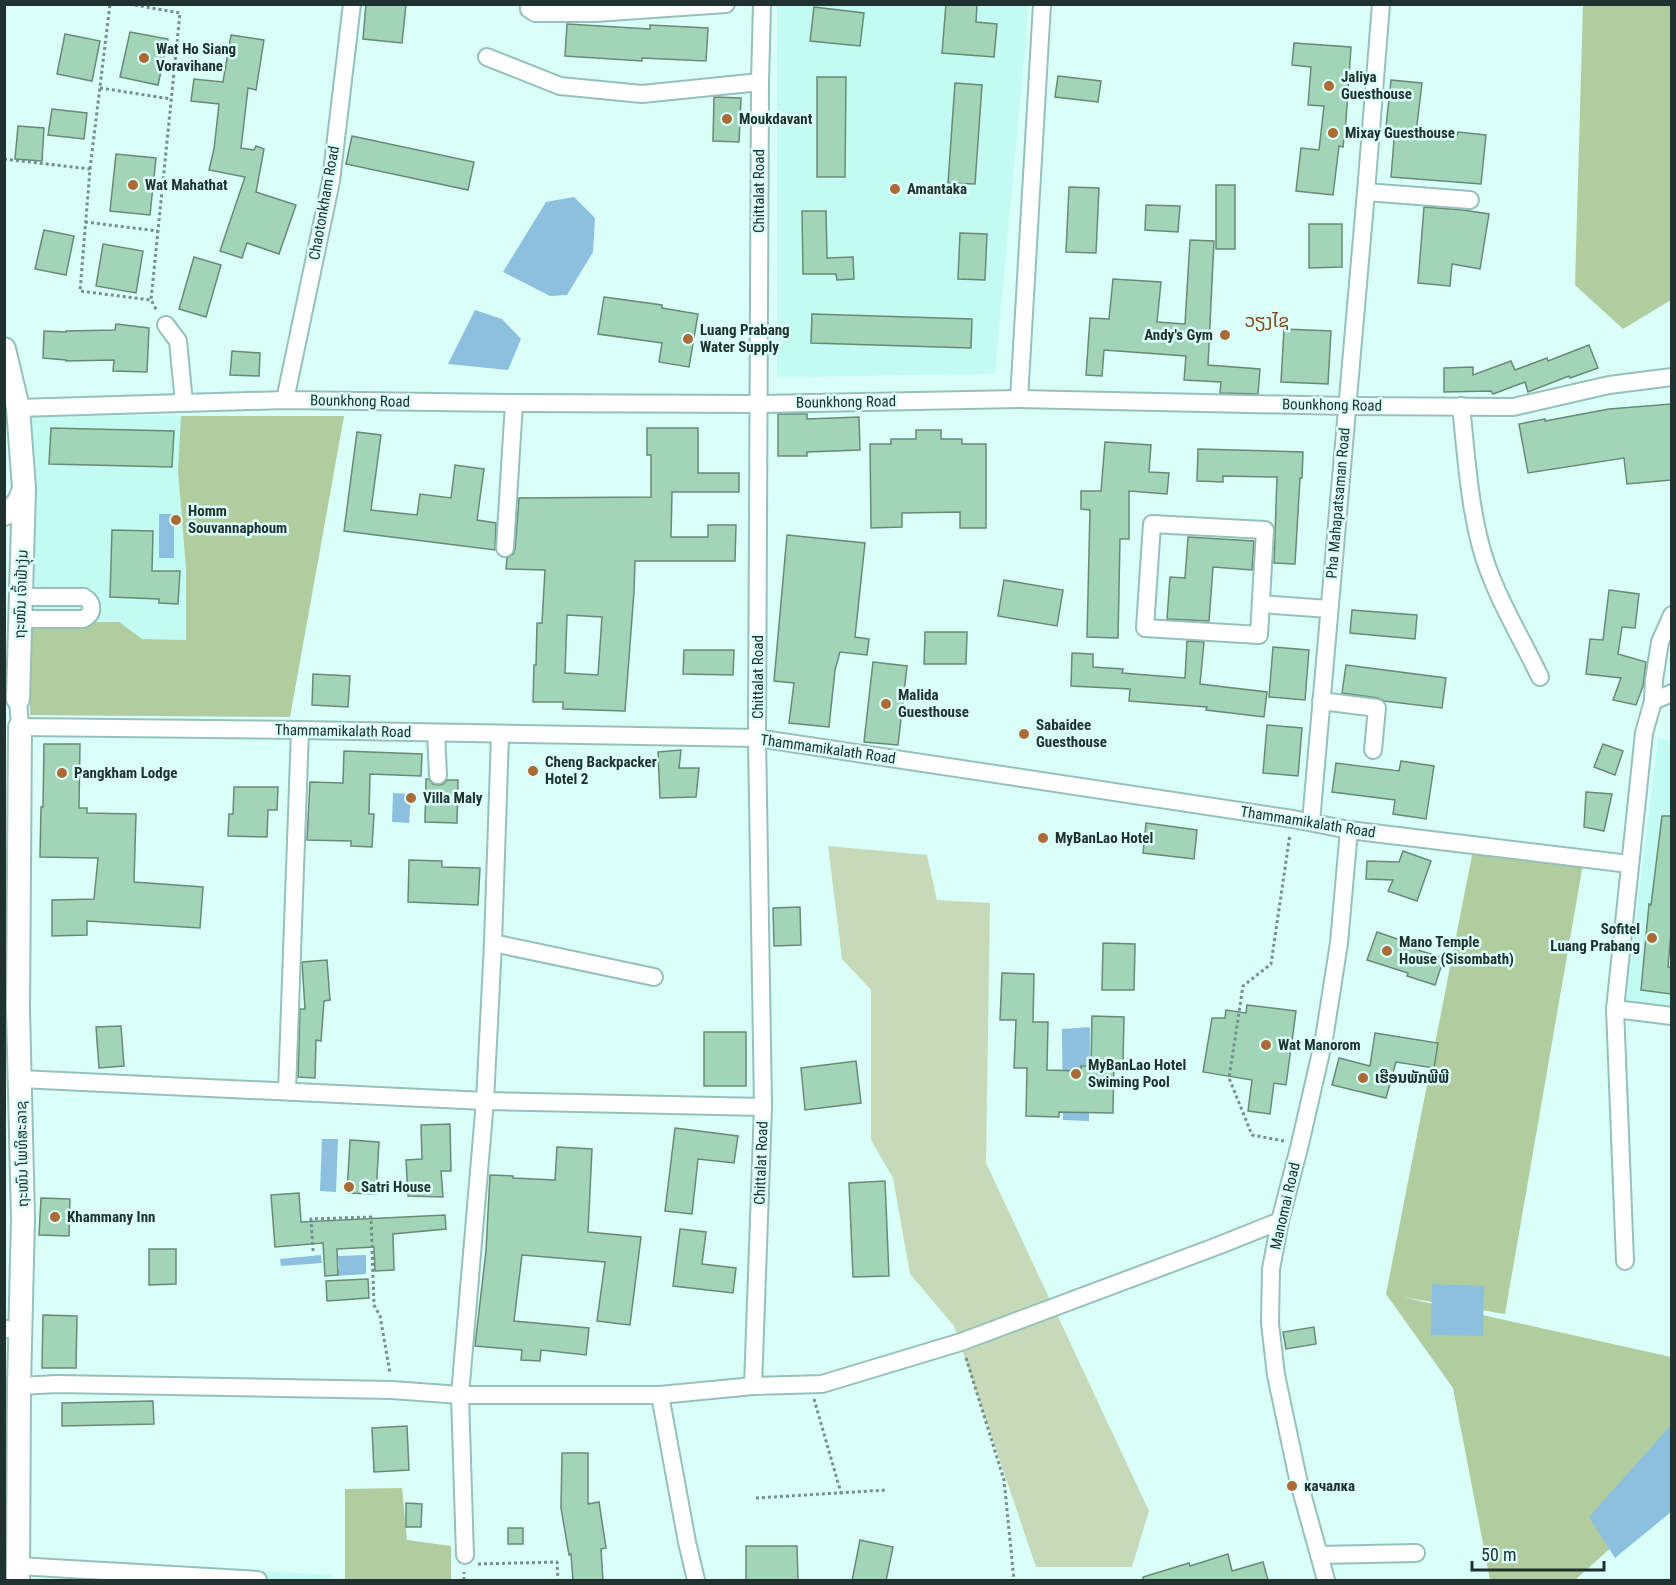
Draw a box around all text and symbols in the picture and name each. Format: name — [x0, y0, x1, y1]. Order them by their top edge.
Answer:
place label: Wat Ho Siang Voravihane — [156, 40, 236, 75]
marker: Wat Ho Siang Voravihane — [137, 51, 151, 65]
place label: Jaliya Guesthouse — [1341, 68, 1412, 103]
marker: Jaliya Guesthouse — [1322, 79, 1336, 93]
place label: Moukdavant — [739, 110, 813, 128]
marker: Moukdavant — [720, 112, 734, 126]
place label: Mixay Guesthouse — [1345, 124, 1455, 142]
marker: Mixay Guesthouse — [1326, 126, 1340, 140]
street label: Chaotonkham Road — [305, 145, 343, 261]
street label: Chittalat Road — [750, 149, 768, 233]
place label: Wat Mahathat — [145, 176, 228, 194]
marker: Wat Mahathat — [126, 178, 140, 192]
place label: Amantaka — [907, 180, 967, 198]
marker: Amantaka — [888, 182, 902, 196]
district label: ວຽງໄຊ — [1245, 310, 1289, 332]
place label: Luang Prabang Water Supply — [700, 321, 790, 356]
place label: Andy's Gym — [1144, 326, 1213, 344]
marker: Andy's Gym — [1218, 328, 1232, 342]
marker: Luang Prabang Water Supply — [681, 332, 695, 346]
street label: Bounkhong Road — [310, 391, 410, 411]
street label: Bounkhong Road — [796, 392, 896, 412]
street label: Bounkhong Road — [1282, 395, 1382, 415]
street label: Pha Mahapatsaman Road — [1322, 427, 1354, 579]
place label: Homm Souvannaphoum — [188, 502, 287, 537]
marker: Homm Souvannaphoum — [169, 513, 183, 527]
street label: ຖະໜົນ ເຈົ້າຟ້າງຸ່ມ — [8, 549, 35, 639]
street label: Chittalat Road — [749, 635, 767, 719]
place label: Malida Guesthouse — [898, 686, 969, 721]
marker: Malida Guesthouse — [879, 697, 893, 711]
place label: Sabaidee Guesthouse — [1036, 716, 1107, 751]
street label: Thammamikalath Road — [275, 721, 411, 741]
marker: Sabaidee Guesthouse — [1017, 727, 1031, 741]
street label: Thammamikalath Road — [759, 731, 897, 767]
place label: Cheng Backpacker Hotel 2 — [545, 753, 657, 788]
place label: Pangkham Lodge — [74, 764, 177, 782]
marker: Cheng Backpacker Hotel 2 — [526, 764, 540, 778]
marker: Pangkham Lodge — [55, 766, 69, 780]
place label: Villa Maly — [423, 789, 483, 807]
marker: Villa Maly — [404, 791, 418, 805]
street label: Thammamikalath Road — [1239, 802, 1377, 842]
place label: MyBanLao Hotel — [1055, 829, 1153, 847]
marker: MyBanLao Hotel — [1036, 831, 1050, 845]
place label: Sofitel Luang Prabang — [1550, 920, 1640, 955]
marker: Sofitel Luang Prabang — [1645, 931, 1659, 945]
place label: Mano Temple House (Sisombath) — [1399, 933, 1514, 968]
marker: Mano Temple House (Sisombath) — [1380, 944, 1394, 958]
place label: Wat Manorom — [1278, 1036, 1361, 1054]
marker: Wat Manorom — [1259, 1038, 1273, 1052]
place label: MyBanLao Hotel Swiming Pool — [1088, 1056, 1186, 1091]
marker: MyBanLao Hotel Swiming Pool — [1069, 1067, 1083, 1081]
place label: ເຮືອນພັກພີພີ — [1375, 1068, 1449, 1087]
marker: ເຮືອນພັກພີພີ — [1356, 1071, 1370, 1085]
street label: ຖະໜົນ ໂພທິສະລາຊ — [12, 1101, 32, 1207]
street label: Chittalat Road — [751, 1121, 771, 1205]
street label: Manomai Road — [1266, 1161, 1304, 1251]
place label: Satri House — [361, 1178, 431, 1196]
marker: Satri House — [342, 1180, 356, 1194]
place label: Khammany Inn — [67, 1208, 155, 1226]
marker: Khammany Inn — [48, 1210, 62, 1224]
place label: качалка — [1304, 1477, 1355, 1495]
marker: качалка — [1285, 1479, 1299, 1493]
scale bar — [1472, 1534, 1604, 1572]
text: 50 m — [1481, 1544, 1516, 1565]

